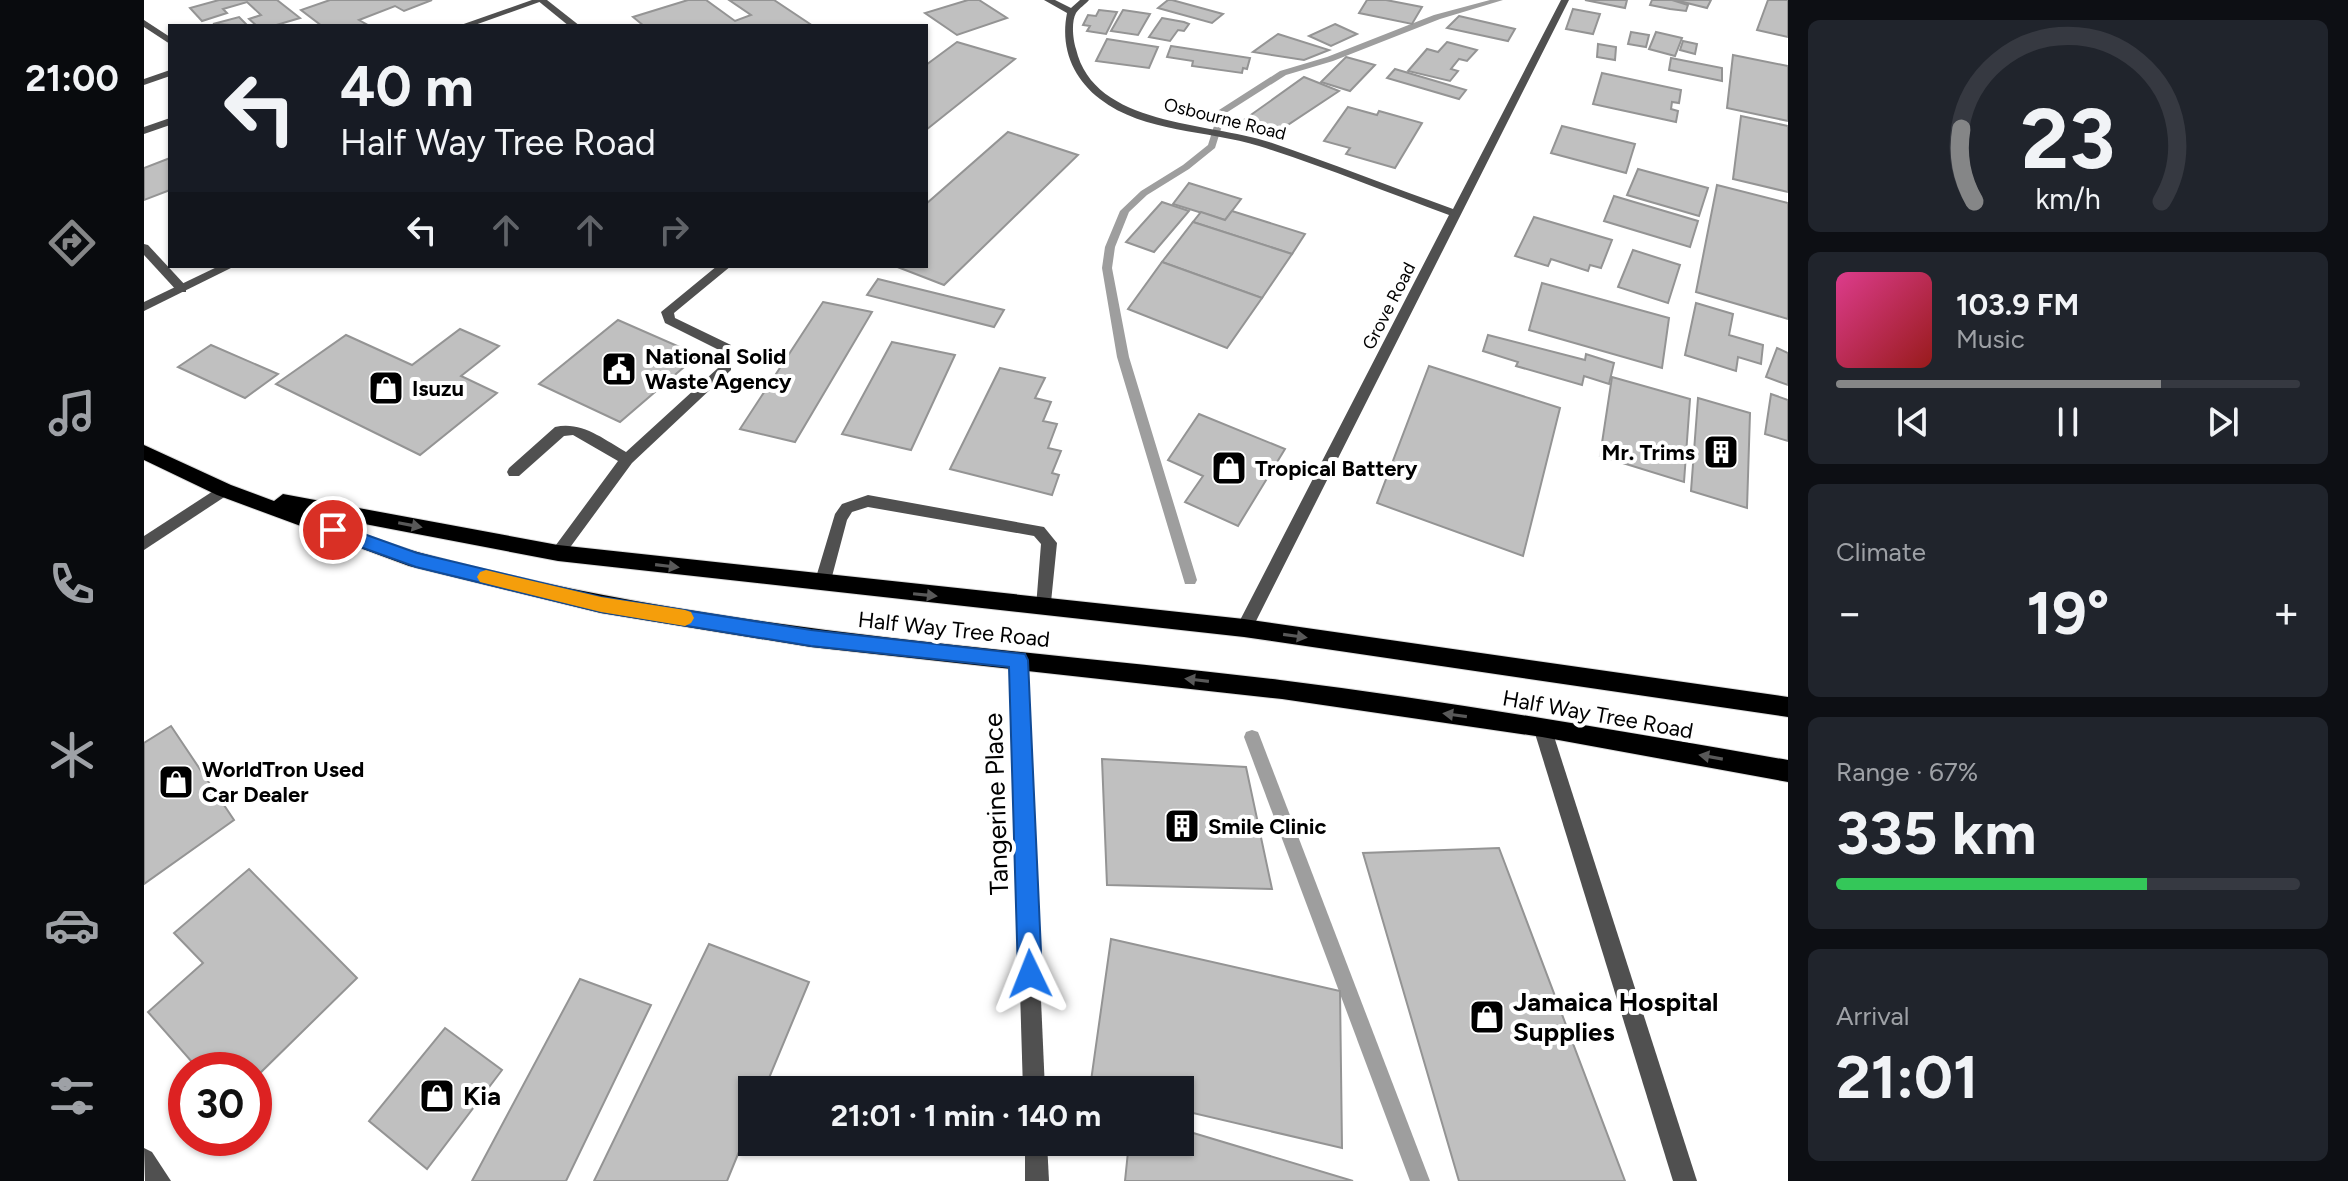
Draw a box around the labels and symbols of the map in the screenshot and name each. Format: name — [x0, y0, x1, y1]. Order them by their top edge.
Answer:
street label: Osbourne Road — [1162, 93, 1288, 145]
street label: Grove Road — [1358, 259, 1420, 353]
place label: National Solid Waste Agency — [645, 343, 792, 395]
public building icon: National Solid Waste Agency — [600, 350, 638, 388]
shop icon: Isuzu — [367, 369, 405, 407]
place label: Isuzu — [412, 375, 464, 402]
building icon: Mr. Trims — [1702, 433, 1740, 471]
place label: Mr. Trims — [1602, 439, 1695, 466]
shop icon: Tropical Battery — [1210, 449, 1248, 487]
place label: Tropical Battery — [1255, 455, 1418, 482]
pin — [299, 496, 367, 564]
one-way arrow — [398, 520, 423, 532]
one-way arrow — [655, 560, 680, 573]
one-way arrow — [913, 588, 938, 601]
street label: Half Way Tree Road — [857, 606, 1051, 653]
one-way arrow — [1283, 630, 1308, 643]
one-way arrow — [1184, 674, 1209, 687]
street label: Half Way Tree Road — [1500, 684, 1695, 745]
one-way arrow — [1442, 708, 1467, 721]
street label: Tangerine Place — [977, 712, 1015, 896]
one-way arrow — [1698, 751, 1723, 763]
place label: WorldTron Used Car Dealer — [202, 756, 364, 808]
shop icon: WorldTron Used Car Dealer — [157, 763, 195, 801]
building icon: Smile Clinic — [1163, 807, 1201, 845]
place label: Smile Clinic — [1208, 813, 1327, 840]
position arrow — [988, 932, 1072, 1016]
place label: Jamaica Hospital Supplies — [1513, 986, 1718, 1048]
shop icon: Jamaica Hospital Supplies — [1468, 998, 1506, 1036]
speed limit sign: 30 — [168, 1052, 272, 1156]
shop icon: Kia — [418, 1077, 456, 1115]
place label: Kia — [463, 1080, 501, 1112]

